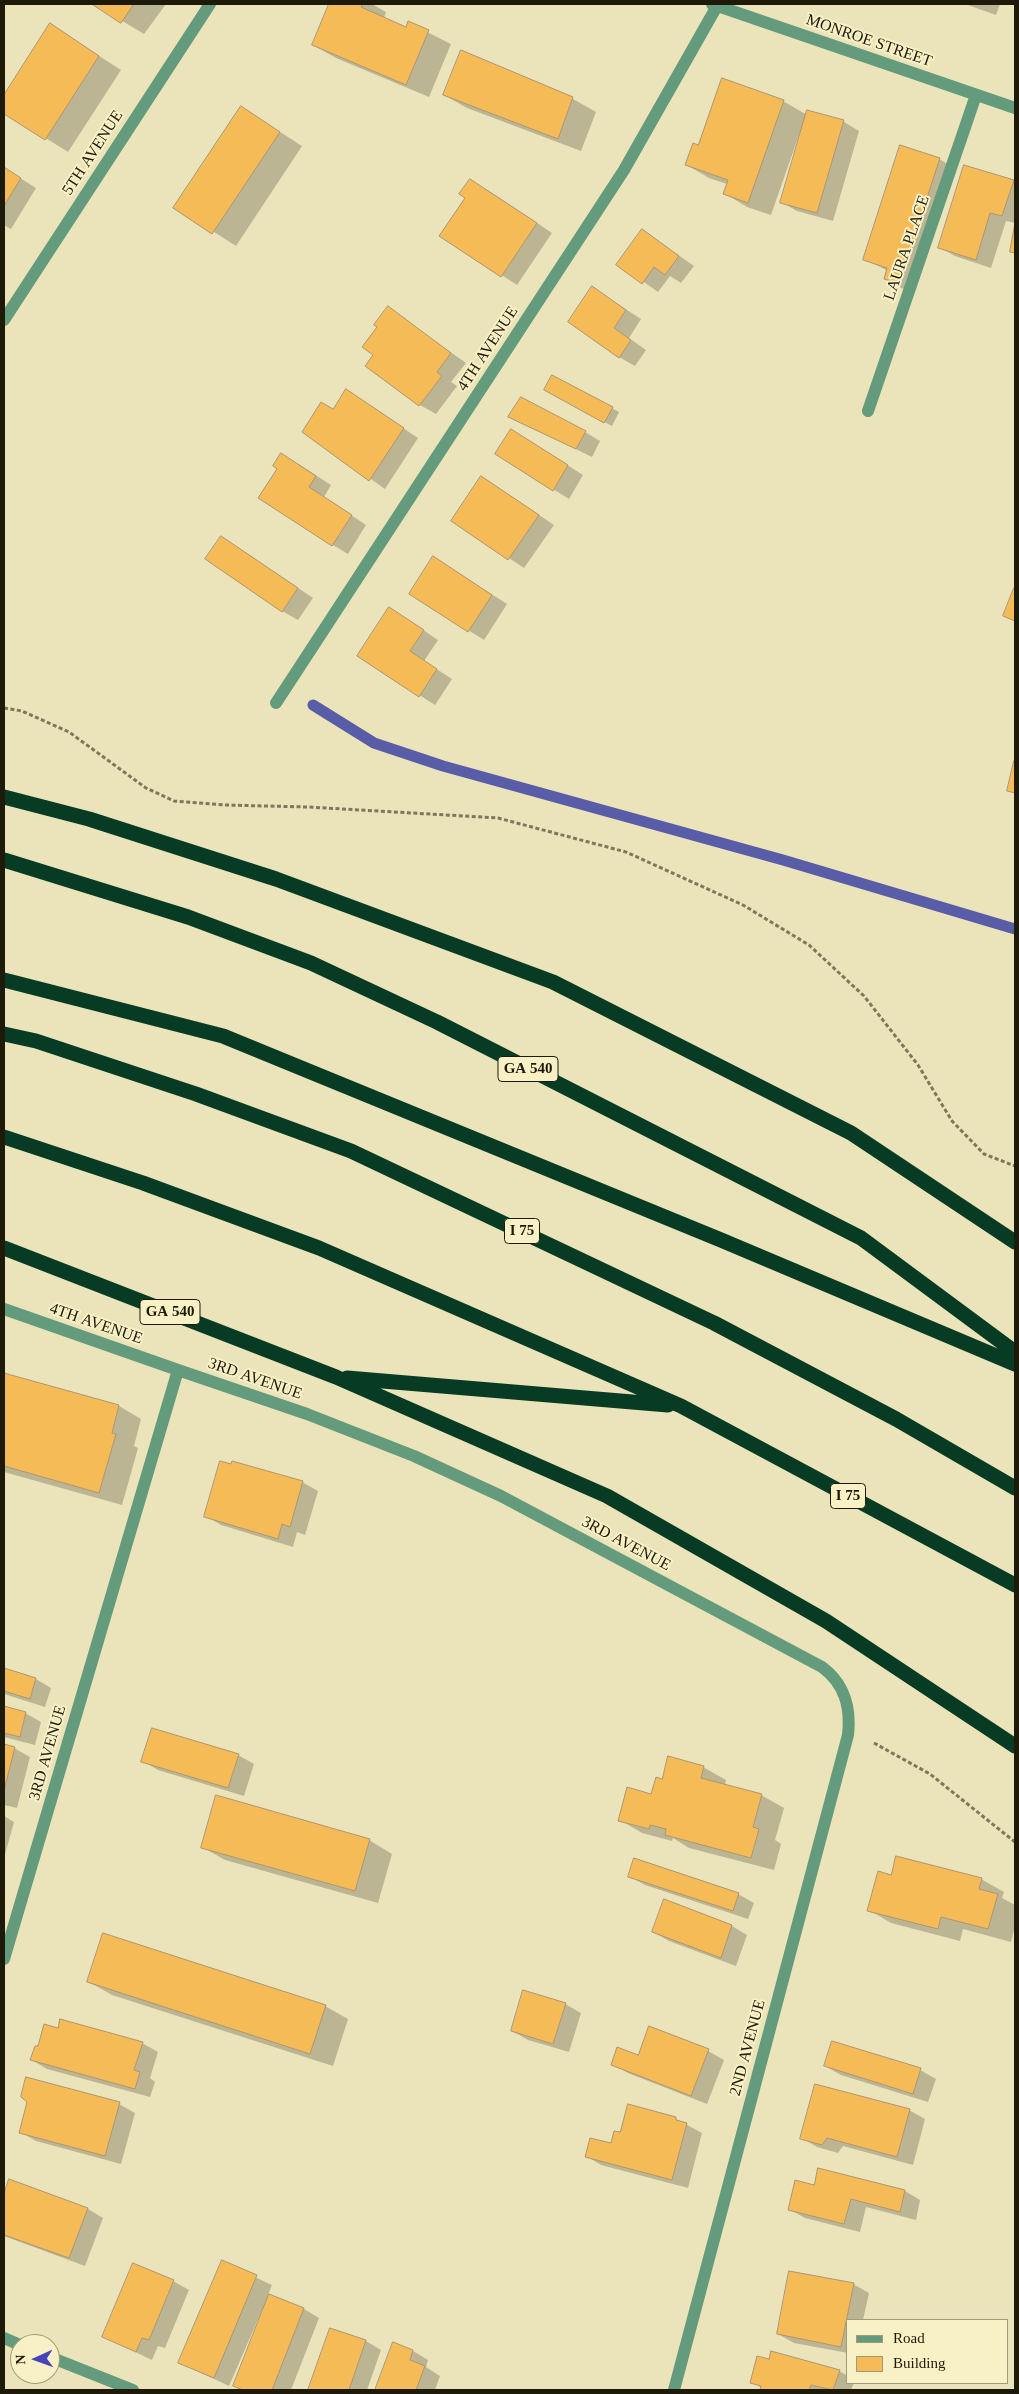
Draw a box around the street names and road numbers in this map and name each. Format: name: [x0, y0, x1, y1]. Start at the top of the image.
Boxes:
street label: MONROE STREET: [803, 10, 935, 72]
street label: 5TH AVENUE: [59, 107, 127, 199]
street label: LAURA PLACE: [880, 193, 934, 303]
street label: 4TH AVENUE: [454, 303, 522, 395]
road number: GA 540: [498, 1056, 558, 1082]
road number: I 75: [504, 1218, 540, 1244]
street label: 4TH AVENUE: [47, 1299, 145, 1349]
road number: GA 540: [140, 1300, 200, 1324]
street label: 3RD AVENUE: [206, 1354, 304, 1404]
road number: I 75: [830, 1484, 866, 1508]
street label: 3RD AVENUE: [578, 1513, 674, 1575]
street label: 3RD AVENUE: [25, 1703, 71, 1803]
street label: 2ND AVENUE: [726, 1998, 770, 2098]

